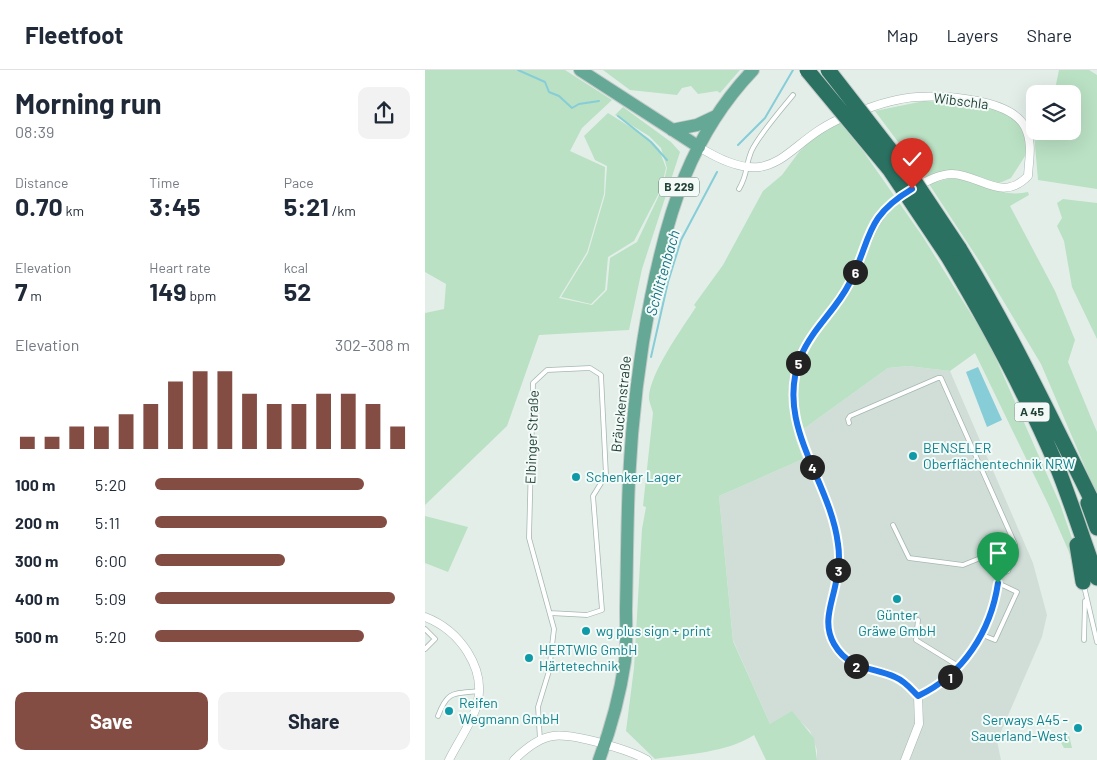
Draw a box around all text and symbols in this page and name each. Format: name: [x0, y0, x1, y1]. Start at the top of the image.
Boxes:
text: Fleetfoot: [25, 20, 123, 49]
text: Map: [886, 24, 918, 46]
text: Layers: [946, 24, 999, 46]
text: Share: [1027, 24, 1072, 46]
map controls: [1026, 85, 1081, 140]
button: layers: [1026, 85, 1081, 140]
text: Morning run: [15, 86, 162, 120]
button: share: [358, 87, 410, 139]
street label: Wibschla: [933, 89, 990, 112]
text: 08:39: [15, 122, 54, 141]
pin: [891, 138, 933, 189]
icon: check: [898, 145, 926, 173]
text: Distance: [15, 174, 68, 191]
text: Time: [149, 174, 180, 191]
text: Pace: [284, 174, 314, 191]
road number: B 229: [659, 178, 699, 196]
text: 0.70: [15, 191, 63, 221]
text: 3:45: [149, 191, 201, 221]
text: 5:21: [284, 191, 329, 221]
text: km: [63, 202, 84, 219]
text: /km: [329, 202, 356, 219]
water label: Schlittenbach: [641, 228, 683, 318]
text: Elevation: [15, 259, 71, 276]
text: Heart rate: [149, 259, 211, 276]
text: kcal: [284, 259, 308, 276]
pin: 6: [843, 260, 867, 284]
text: 6: [852, 264, 859, 281]
text: 7: [15, 276, 27, 306]
text: 149: [149, 276, 187, 306]
text: 52: [284, 276, 311, 306]
text: m: [27, 287, 42, 304]
text: bpm: [187, 287, 216, 304]
text: Elevation: [15, 335, 79, 354]
text: 302–308 m: [335, 335, 410, 354]
pin: 5: [785, 350, 811, 376]
street label: Bräuckenstraße: [607, 355, 634, 453]
text: 5: [795, 355, 802, 372]
street label: Elbinger Straße: [521, 390, 542, 484]
road number: A 45: [1015, 402, 1049, 422]
place label: BENSELER Oberflächentechnik NRW: [923, 439, 1075, 472]
marker: BENSELER Oberflächentechnik NRW: [907, 450, 919, 462]
pin: 4: [799, 454, 825, 480]
text: 4: [808, 459, 817, 476]
place label: Schenker Lager: [586, 468, 681, 485]
marker: Schenker Lager: [570, 471, 582, 483]
text: 100 m: [15, 475, 55, 494]
text: 5:20: [95, 475, 126, 494]
text: 200 m: [15, 513, 59, 532]
text: 5:11: [95, 513, 120, 532]
pin: [977, 532, 1019, 583]
icon: arrive: [984, 539, 1012, 567]
text: 300 m: [15, 551, 58, 570]
text: 6:00: [95, 551, 127, 570]
pin: 3: [825, 558, 851, 582]
text: 3: [835, 562, 842, 579]
text: 400 m: [15, 589, 59, 608]
text: 5:09: [95, 589, 126, 608]
marker: Günter Gräwe GmbH: [891, 593, 903, 605]
place label: Günter Gräwe GmbH: [858, 606, 936, 639]
place label: wg plus sign + print: [596, 622, 711, 639]
marker: wg plus sign + print: [580, 625, 592, 637]
text: 500 m: [15, 627, 58, 646]
text: 5:20: [95, 627, 126, 646]
place label: HERTWIG GmbH Härtetechnik: [539, 641, 637, 674]
marker: HERTWIG GmbH Härtetechnik: [523, 652, 535, 664]
pin: 2: [843, 654, 869, 678]
text: 2: [853, 658, 860, 675]
pin: 1: [937, 664, 963, 690]
text: 1: [948, 669, 953, 686]
button: Save: [15, 692, 208, 750]
button: Share: [218, 692, 410, 750]
place label: Reifen Wegmann GmbH: [459, 694, 559, 727]
marker: Reifen Wegmann GmbH: [443, 705, 455, 717]
place label: Serways A45 - Sauerland-West: [971, 711, 1068, 744]
marker: Serways A45 - Sauerland-West: [1072, 722, 1084, 734]

